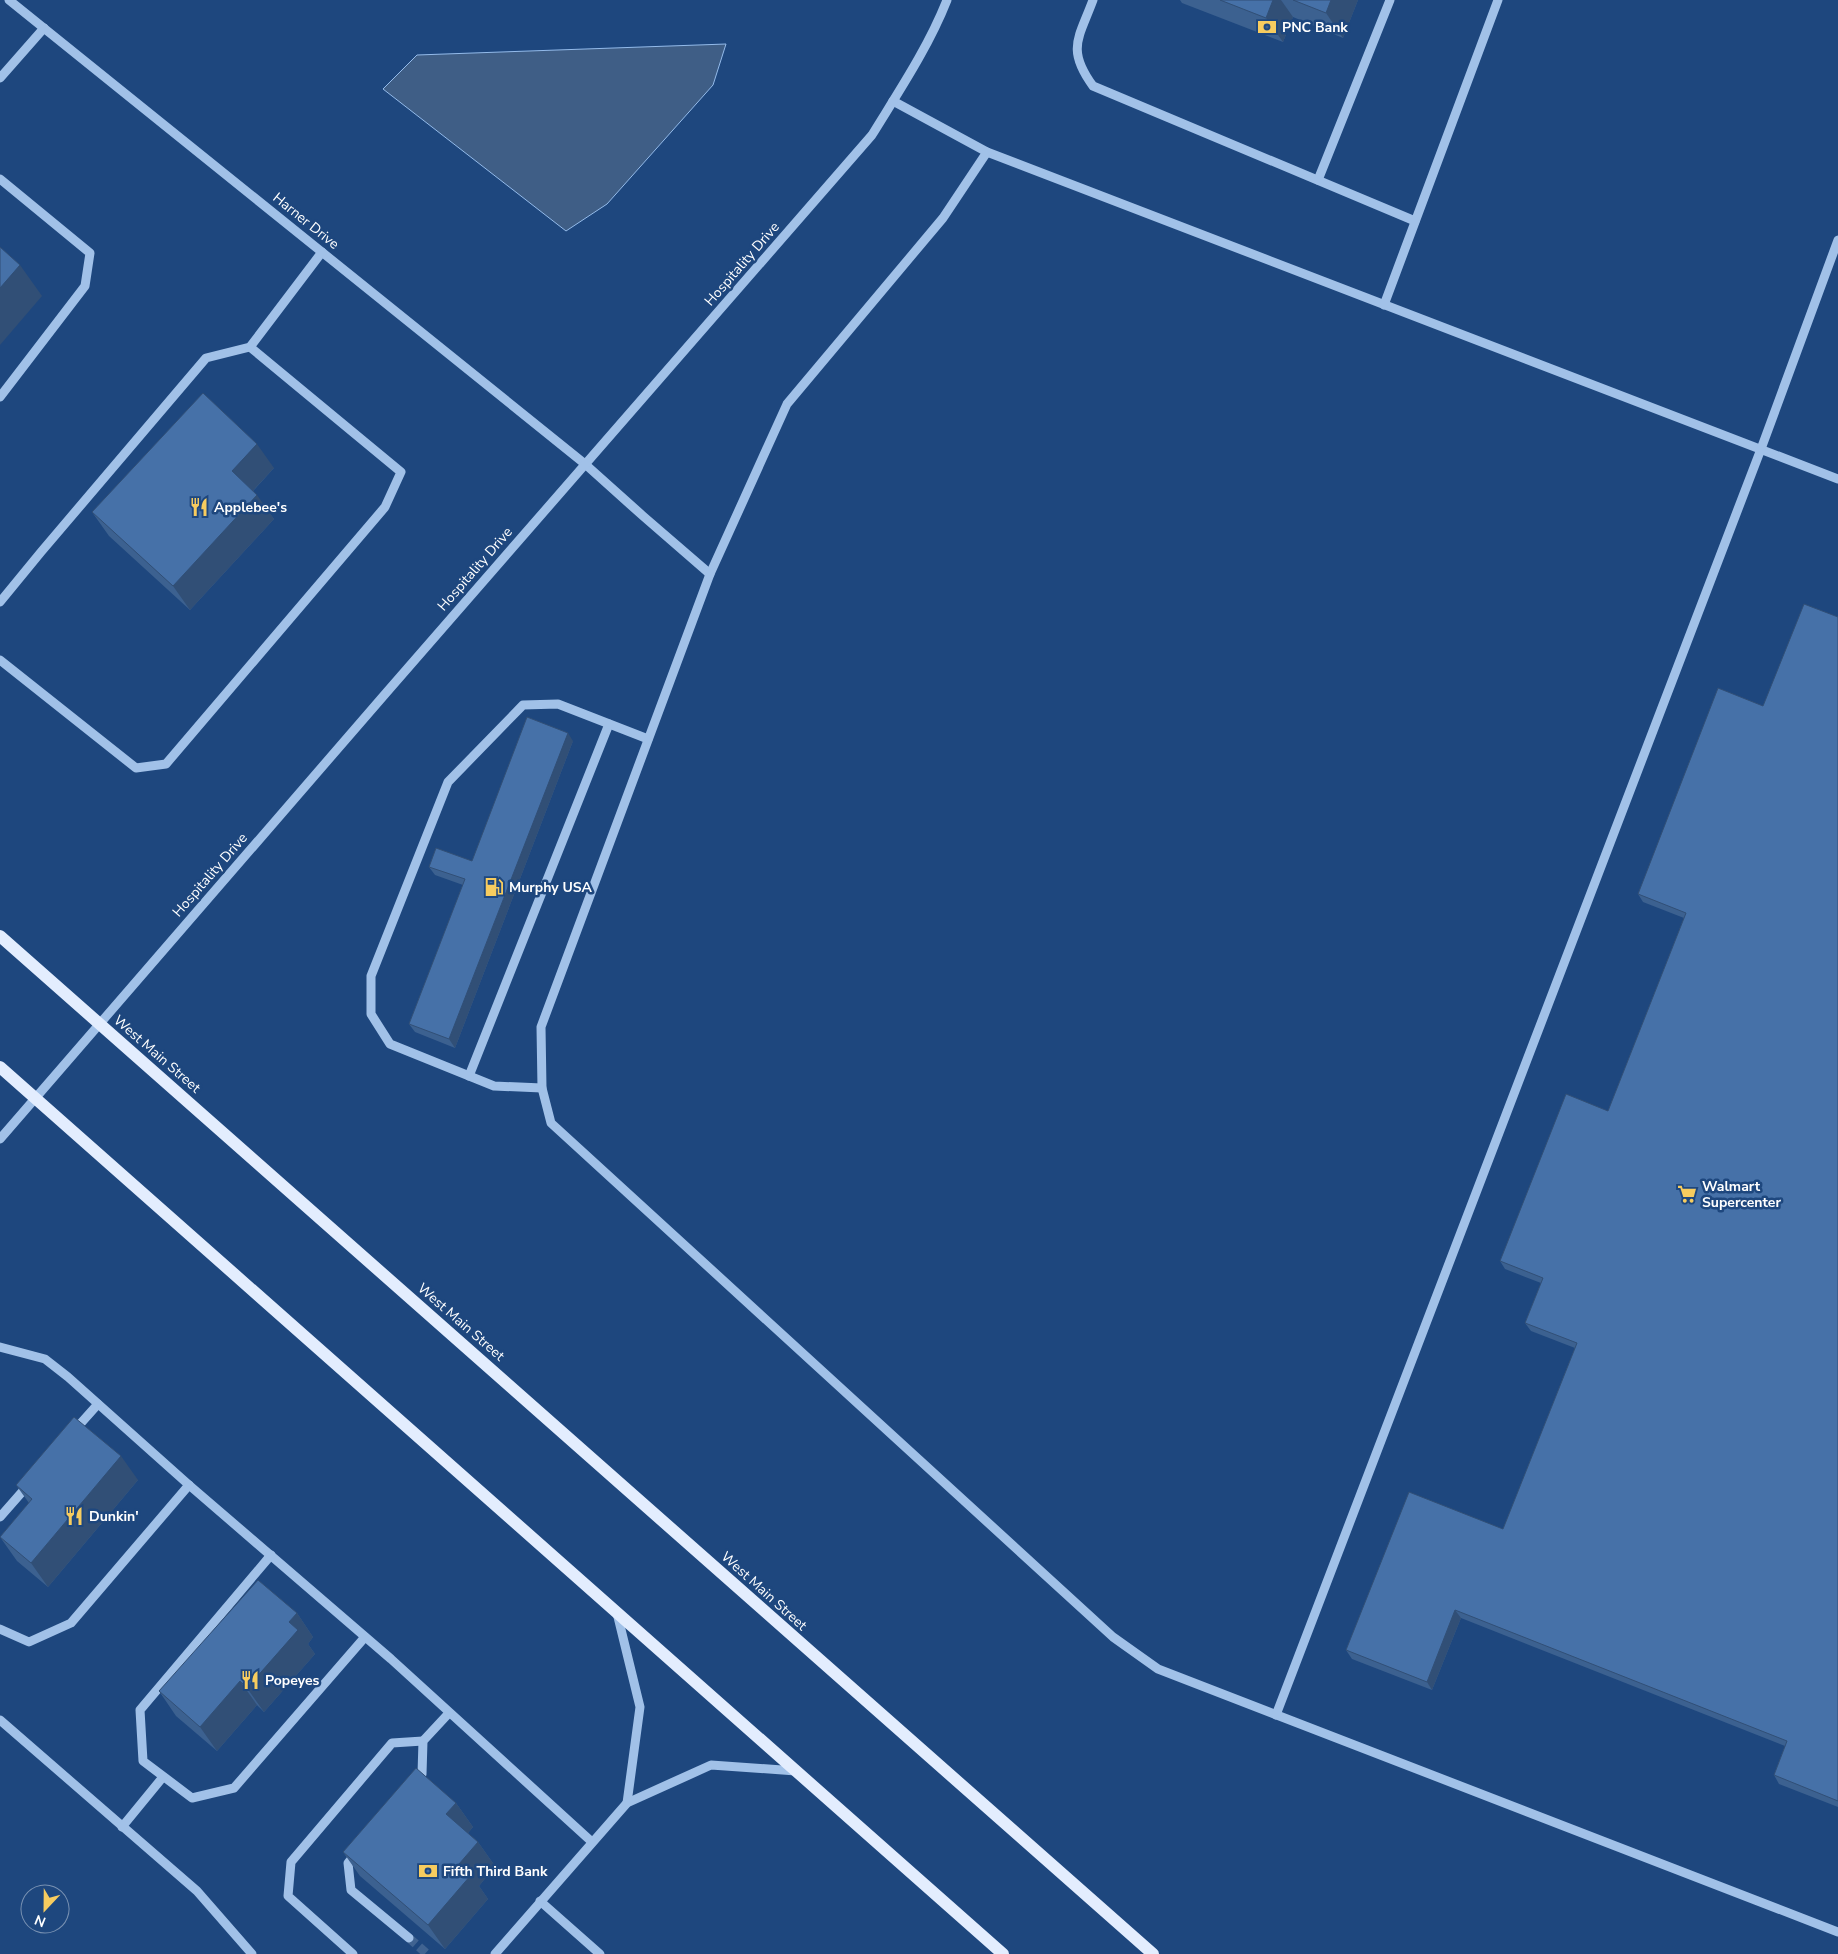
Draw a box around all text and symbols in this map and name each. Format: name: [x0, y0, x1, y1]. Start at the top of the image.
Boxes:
bank icon: PNC Bank: [1256, 16, 1278, 38]
place label: PNC Bank: [1282, 18, 1348, 37]
street label: Harner Drive: [269, 188, 343, 254]
street label: Hospitality Drive: [700, 218, 784, 310]
restaurant icon: Applebee's: [188, 496, 210, 518]
place label: Applebee's: [214, 498, 287, 517]
street label: Hospitality Drive: [433, 523, 517, 615]
street label: Hospitality Drive: [168, 829, 252, 921]
fuel station icon: Murphy USA: [483, 876, 505, 898]
place label: Murphy USA: [509, 878, 593, 897]
street label: West Main Street: [109, 1011, 205, 1097]
place label: Walmart Supercenter: [1702, 1177, 1781, 1212]
supermarket icon: Walmart Supercenter: [1676, 1183, 1698, 1205]
street label: West Main Street: [413, 1279, 509, 1365]
restaurant icon: Dunkin': [63, 1505, 85, 1527]
place label: Dunkin': [89, 1507, 139, 1526]
street label: West Main Street: [717, 1547, 811, 1635]
restaurant icon: Popeyes: [239, 1669, 261, 1691]
place label: Popeyes: [265, 1671, 320, 1690]
bank icon: Fifth Third Bank: [417, 1860, 439, 1882]
place label: Fifth Third Bank: [443, 1862, 548, 1881]
north arrow: [20, 1884, 70, 1934]
text: N: [32, 1910, 49, 1931]

